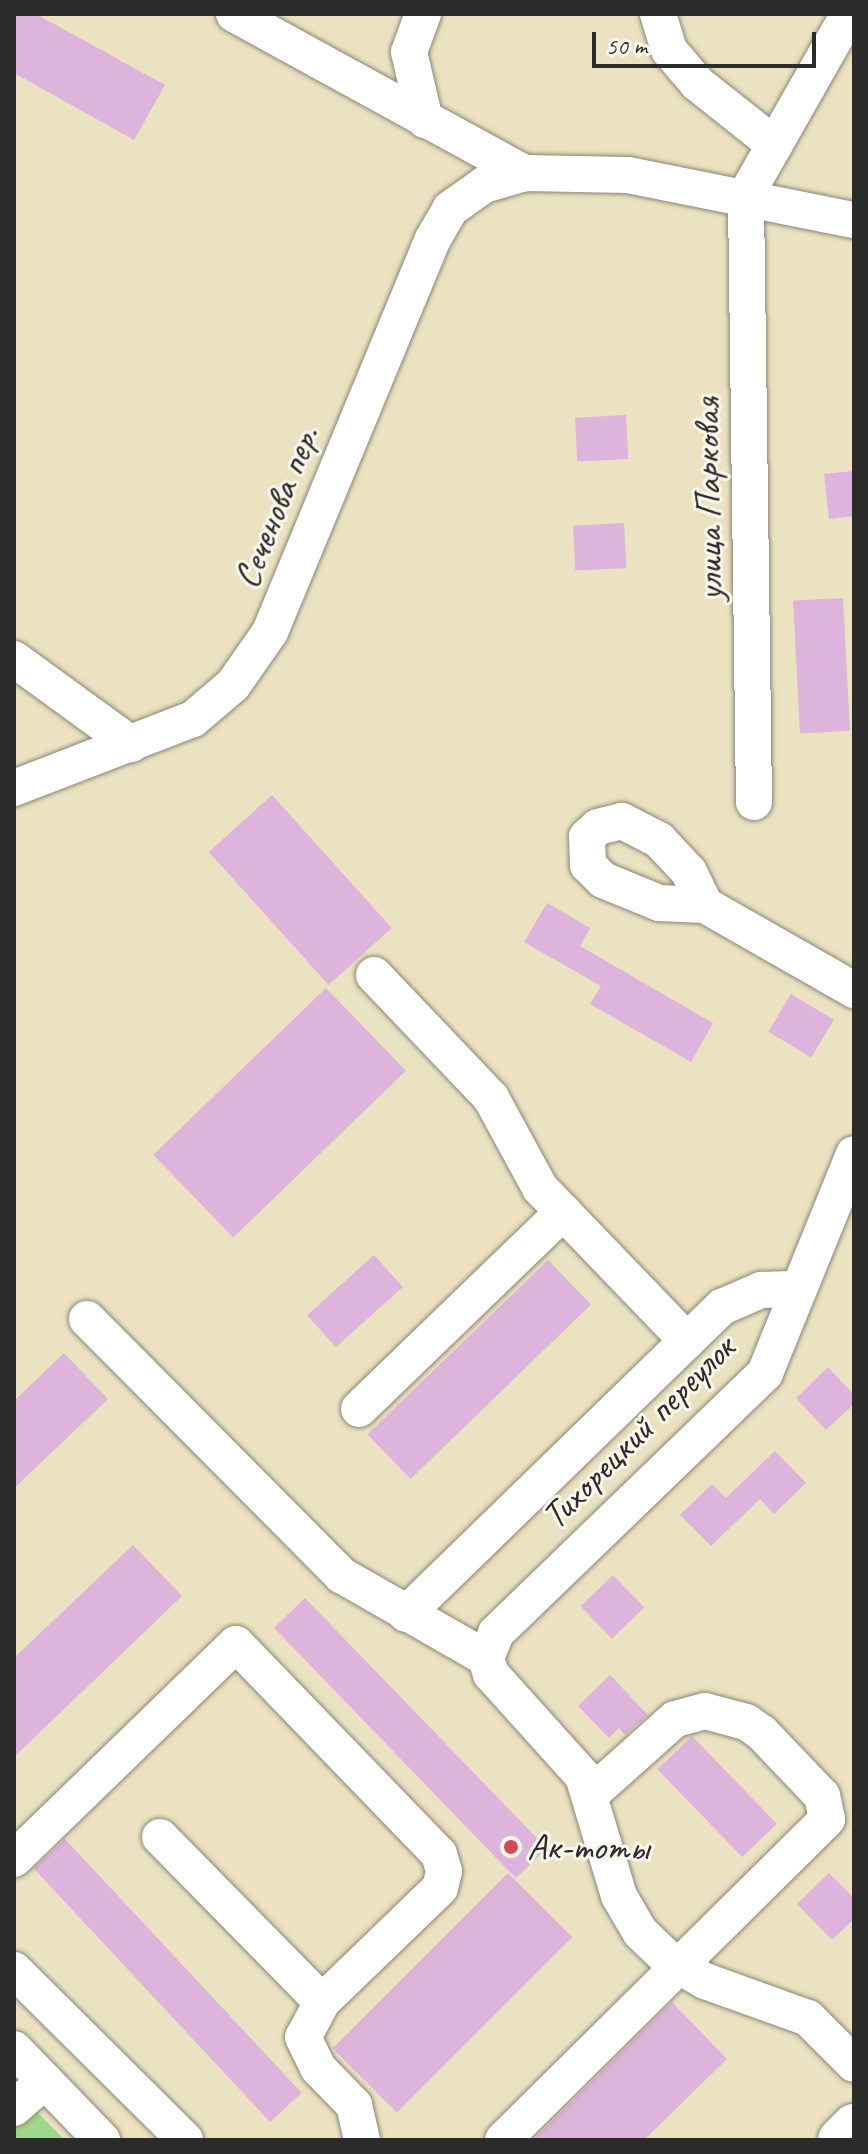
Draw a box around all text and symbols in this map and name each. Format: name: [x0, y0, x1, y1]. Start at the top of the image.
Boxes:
scale bar: [596, 16, 820, 66]
text: 50 m: [606, 31, 647, 61]
street label: улица Парковая: [683, 396, 733, 602]
street label: Сеченова пер.: [223, 419, 329, 595]
street label: Тихорецкий переулок: [532, 1326, 744, 1538]
place label: Ак-тоты: [527, 1824, 649, 1870]
marker: Ак-тоты: [502, 1838, 520, 1856]

